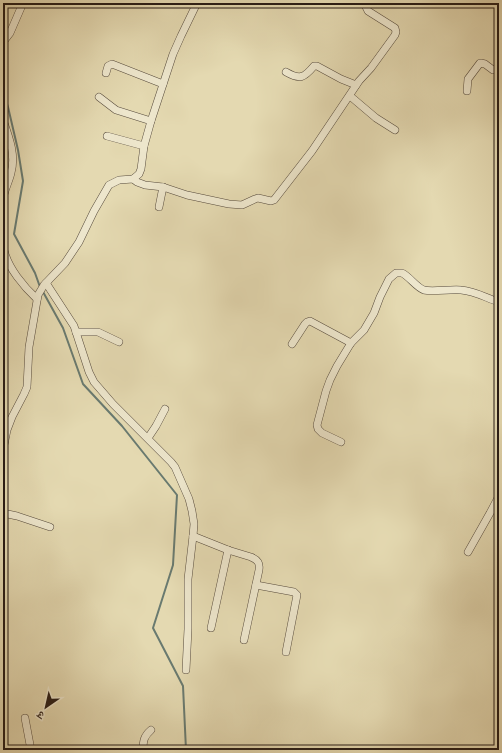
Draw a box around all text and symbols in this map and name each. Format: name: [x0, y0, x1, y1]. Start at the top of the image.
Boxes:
north arrow: [26, 687, 66, 727]
text: उ: [34, 706, 48, 722]

